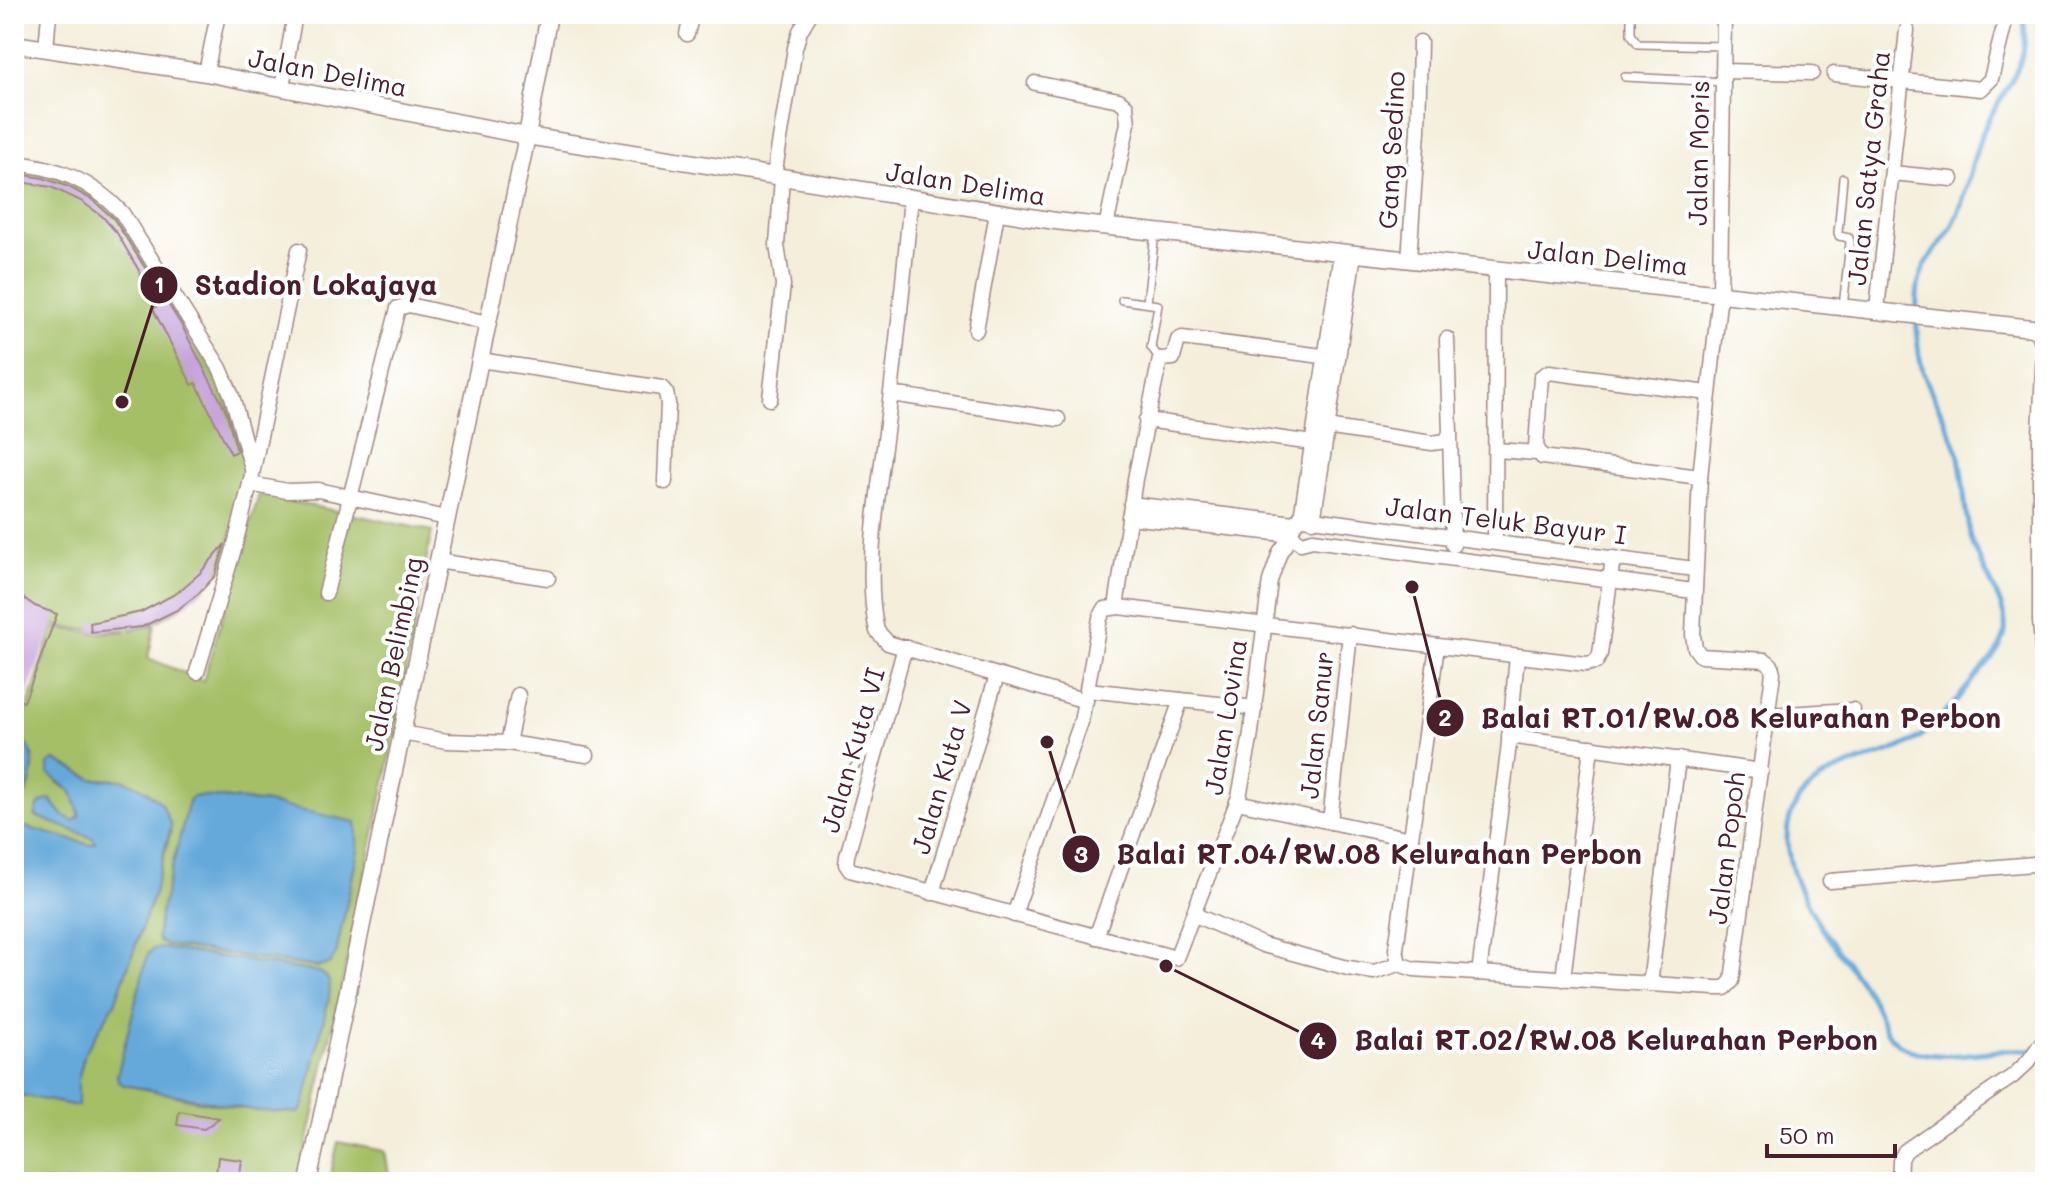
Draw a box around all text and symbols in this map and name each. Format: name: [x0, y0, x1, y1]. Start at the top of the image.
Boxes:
street label: Jalan Delima: [246, 40, 410, 104]
street label: Jalan Satya Graha: [1839, 49, 1897, 287]
street label: Gang Sedino: [1370, 70, 1412, 230]
street label: Jalan Moris: [1680, 80, 1716, 226]
street label: Jalan Delima: [884, 154, 1048, 212]
street label: Jalan Delima: [1526, 232, 1690, 282]
callout: Stadion Lokajaya: [139, 259, 454, 311]
text: Stadion Lokajaya: [194, 266, 438, 303]
text: 1: [154, 268, 164, 299]
street label: Jalan Teluk Bayur I: [1384, 488, 1628, 552]
street label: Jalan Belimbing: [356, 554, 430, 754]
street label: Jalan Lovina: [1196, 637, 1254, 797]
street label: Jalan Sanur: [1291, 649, 1341, 801]
street label: Jalan Kuta VI: [812, 664, 892, 836]
callout: Balai RT.01/RW.08 Kelurahan Perbon: [1425, 692, 2017, 744]
street label: Jalan Kuta V: [903, 696, 979, 858]
text: Balai RT.01/RW.08 Kelurahan Perbon: [1481, 699, 2001, 735]
text: 2: [1438, 701, 1452, 732]
street label: Jalan Popoh: [1700, 770, 1752, 926]
callout: Balai RT.04/RW.08 Kelurahan Perbon: [1061, 828, 1658, 880]
text: Balai RT.04/RW.08 Kelurahan Perbon: [1116, 835, 1642, 871]
text: 3: [1074, 838, 1088, 869]
callout: Balai RT.02/RW.08 Kelurahan Perbon: [1298, 1015, 1893, 1067]
text: Balai RT.02/RW.08 Kelurahan Perbon: [1354, 1021, 1878, 1057]
text: 4: [1310, 1024, 1326, 1055]
scale bar: [1767, 1108, 1895, 1158]
text: 50 m: [1779, 1119, 1835, 1150]

